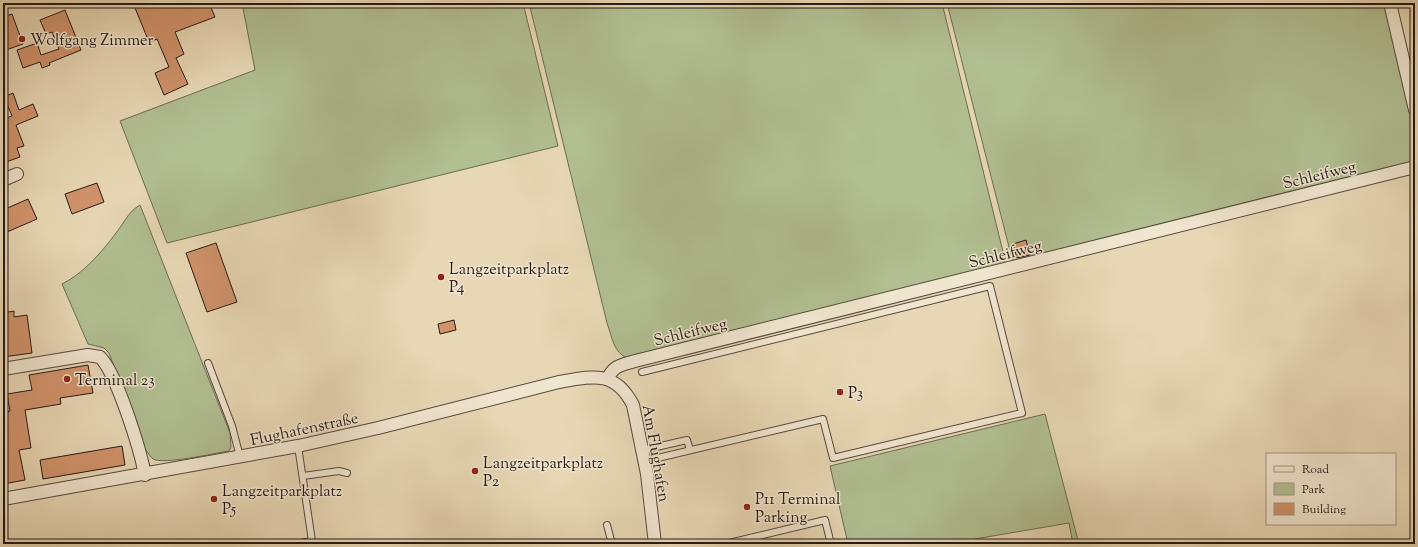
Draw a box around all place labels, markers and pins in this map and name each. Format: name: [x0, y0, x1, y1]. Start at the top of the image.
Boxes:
place label: Wolfgang Zimmer: [30, 30, 154, 53]
marker: Wolfgang Zimmer: [17, 34, 27, 44]
place label: Langzeitparkplatz P4: [449, 259, 569, 300]
marker: Langzeitparkplatz P4: [436, 272, 446, 282]
place label: Terminal 23: [75, 370, 155, 393]
marker: Terminal 23: [62, 374, 72, 384]
place label: P3: [848, 383, 863, 406]
marker: P3: [835, 387, 845, 397]
place label: Langzeitparkplatz P2: [483, 453, 603, 494]
marker: Langzeitparkplatz P2: [470, 466, 480, 476]
place label: Langzeitparkplatz P5: [222, 481, 342, 522]
place label: P11 Terminal Parking: [755, 489, 841, 530]
marker: Langzeitparkplatz P5: [209, 494, 219, 504]
marker: P11 Terminal Parking: [742, 502, 752, 512]

